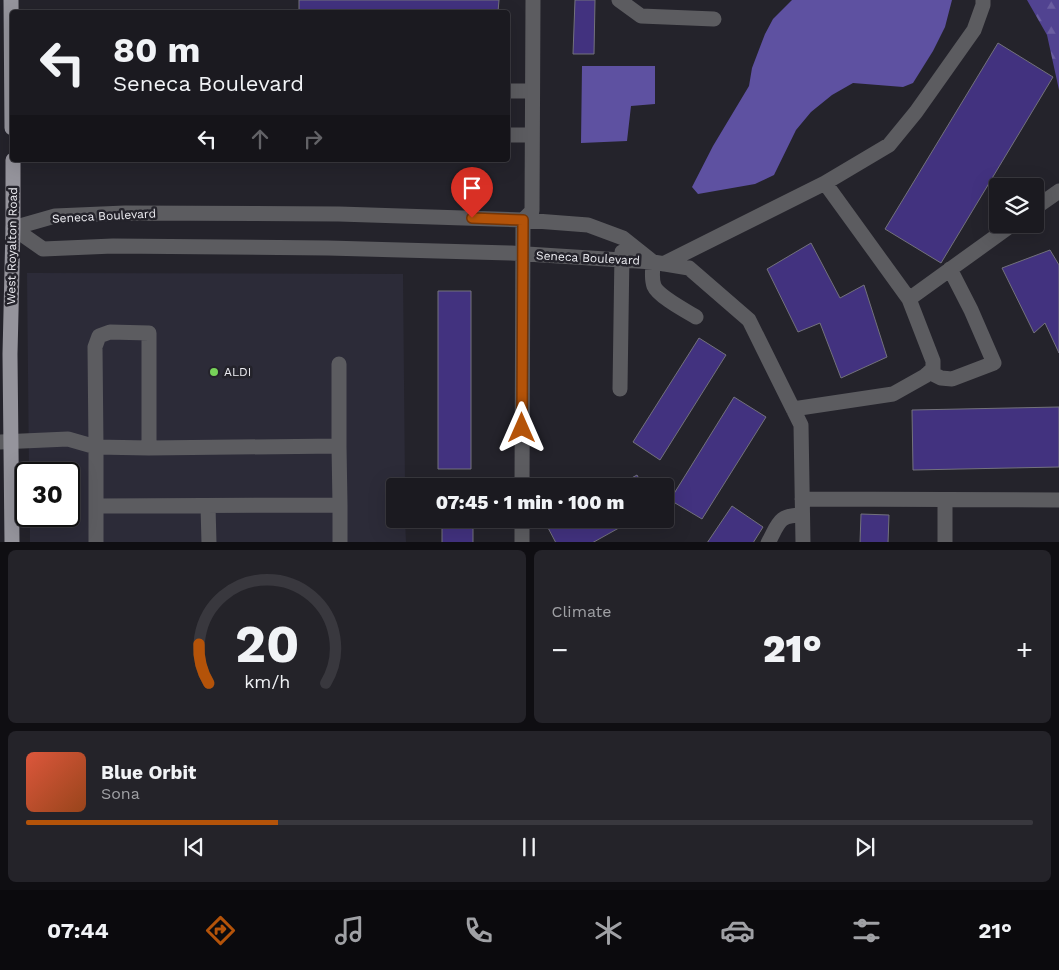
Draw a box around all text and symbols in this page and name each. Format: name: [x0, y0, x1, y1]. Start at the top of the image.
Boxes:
text: 80 m: [113, 29, 200, 71]
icon: left: [30, 30, 95, 95]
text: Seneca Boulevard: [113, 71, 304, 96]
icon: left: [193, 125, 221, 153]
icon: ahead: [246, 125, 274, 153]
icon: right: [299, 125, 327, 153]
pin: [451, 167, 493, 218]
icon: arrive: [458, 174, 486, 202]
map controls: [989, 178, 1044, 233]
button: layers: [989, 178, 1044, 233]
street label: West Royalton Road: [4, 187, 20, 305]
street label: Seneca Boulevard: [52, 206, 156, 226]
street label: Seneca Boulevard: [536, 248, 640, 268]
place label: ALDI: [224, 365, 251, 379]
marker: ALDI: [208, 366, 220, 378]
position arrow: [495, 401, 547, 453]
speed limit sign: 30: [15, 462, 80, 527]
text: 07:45 · 1 min · 100 m: [436, 491, 624, 514]
text: Climate: [552, 602, 612, 621]
text: 20: [235, 614, 299, 675]
text: 21°: [763, 627, 822, 671]
text: −: [552, 633, 568, 666]
text: +: [1016, 633, 1033, 666]
text: km/h: [244, 671, 290, 692]
text: Blue Orbit: [101, 761, 196, 784]
text: Sona: [101, 784, 140, 803]
icon: previous: [180, 833, 208, 861]
icon: pause: [515, 833, 543, 861]
icon: next: [851, 833, 879, 861]
icon: directions: [203, 913, 238, 948]
icon: music: [332, 913, 367, 948]
icon: phone: [461, 913, 496, 948]
icon: climate: [591, 913, 626, 948]
icon: car: [720, 913, 755, 948]
icon: filters: [849, 913, 884, 948]
text: 07:44: [47, 918, 109, 943]
text: 21°: [978, 918, 1012, 943]

